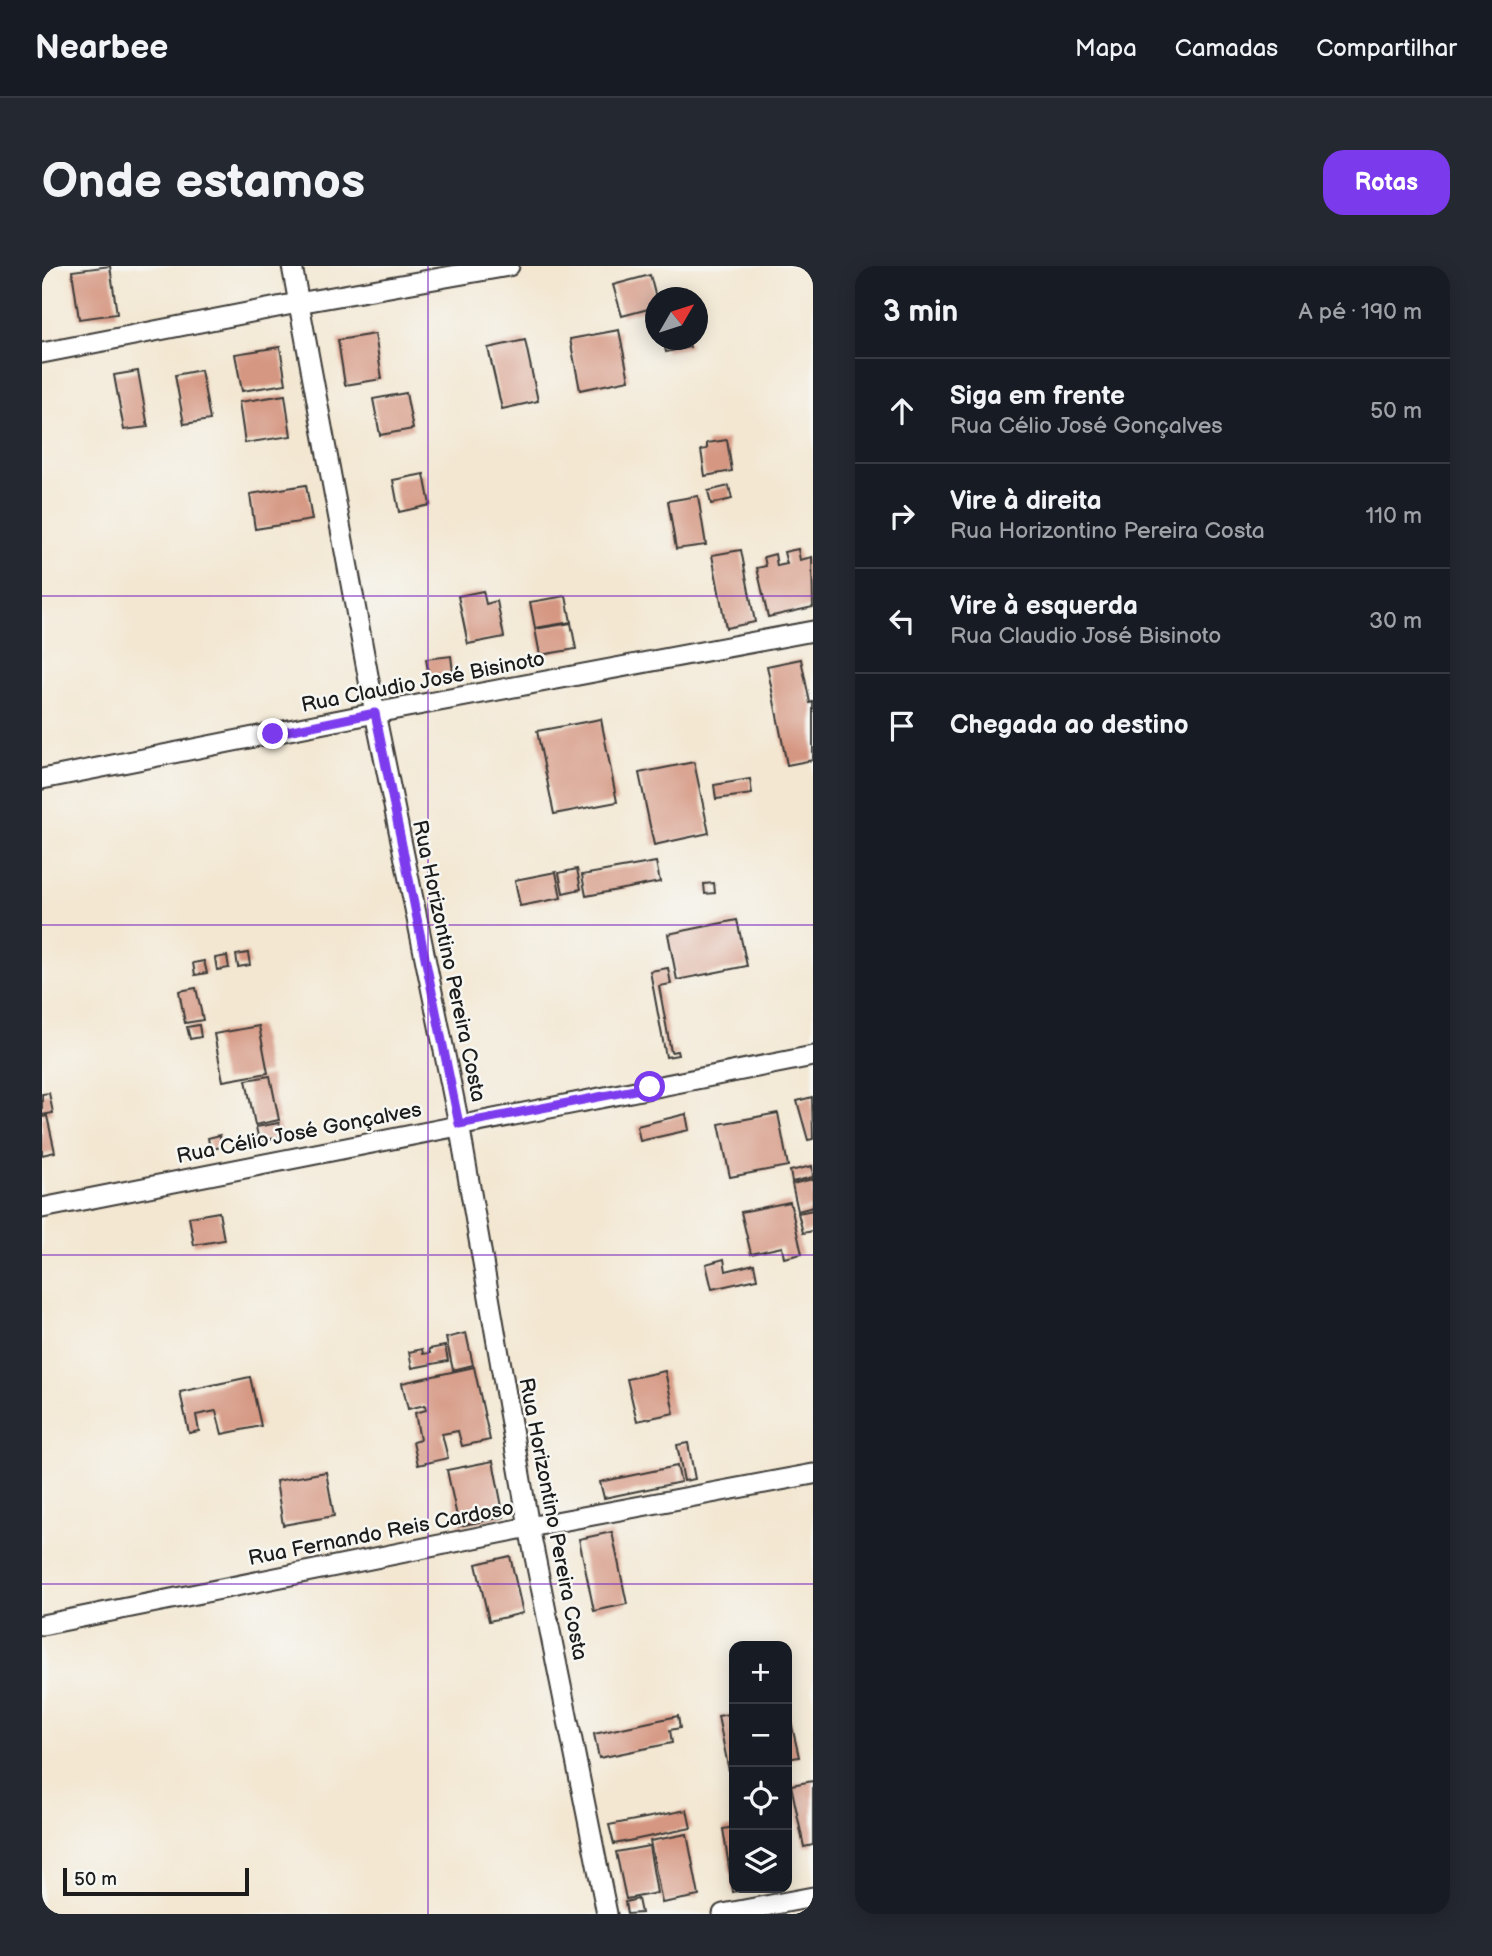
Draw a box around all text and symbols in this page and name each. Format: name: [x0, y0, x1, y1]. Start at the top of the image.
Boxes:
text: Nearbee: [35, 28, 168, 68]
text: Mapa: [1075, 34, 1137, 63]
text: Camadas: [1175, 34, 1278, 63]
text: Compartilhar: [1316, 34, 1457, 63]
button: Rotas: [1323, 150, 1450, 215]
text: Onde estamos: [42, 153, 365, 212]
north arrow: [645, 287, 708, 350]
text: 3 min: [883, 294, 958, 330]
text: A pé · 190 m: [1299, 298, 1422, 326]
text: Siga em frente: [950, 381, 1125, 412]
icon: ahead: [883, 392, 921, 430]
text: 50 m: [1370, 397, 1422, 425]
text: Rua Célio José Gonçalves: [950, 412, 1223, 440]
text: Vire à direita: [950, 486, 1102, 517]
icon: right: [883, 497, 921, 535]
text: 110 m: [1365, 502, 1422, 530]
text: Rua Horizontino Pereira Costa: [950, 517, 1265, 545]
text: Vire à esquerda: [950, 591, 1138, 622]
icon: left: [883, 602, 921, 640]
text: 30 m: [1369, 607, 1422, 635]
text: Rua Claudio José Bisinoto: [950, 622, 1221, 650]
street label: Rua Claudio José Bisinoto: [299, 646, 547, 718]
icon: arrive: [883, 707, 921, 745]
text: Chegada ao destino: [950, 710, 1188, 741]
route end: [257, 718, 288, 749]
street label: Rua Horizontino Pereira Costa: [407, 818, 491, 1104]
route start: [634, 1071, 665, 1102]
street label: Rua Célio José Gonçalves: [174, 1097, 424, 1169]
street label: Rua Horizontino Pereira Costa: [513, 1376, 593, 1662]
street label: Rua Fernando Reis Cardoso: [246, 1495, 516, 1571]
map controls: [729, 1641, 792, 1893]
button: +: [729, 1641, 792, 1704]
button: −: [729, 1704, 792, 1767]
button: locate: [729, 1767, 792, 1830]
button: layers: [729, 1830, 792, 1893]
scale bar: [63, 1865, 248, 1897]
text: 50 m: [74, 1868, 117, 1891]

